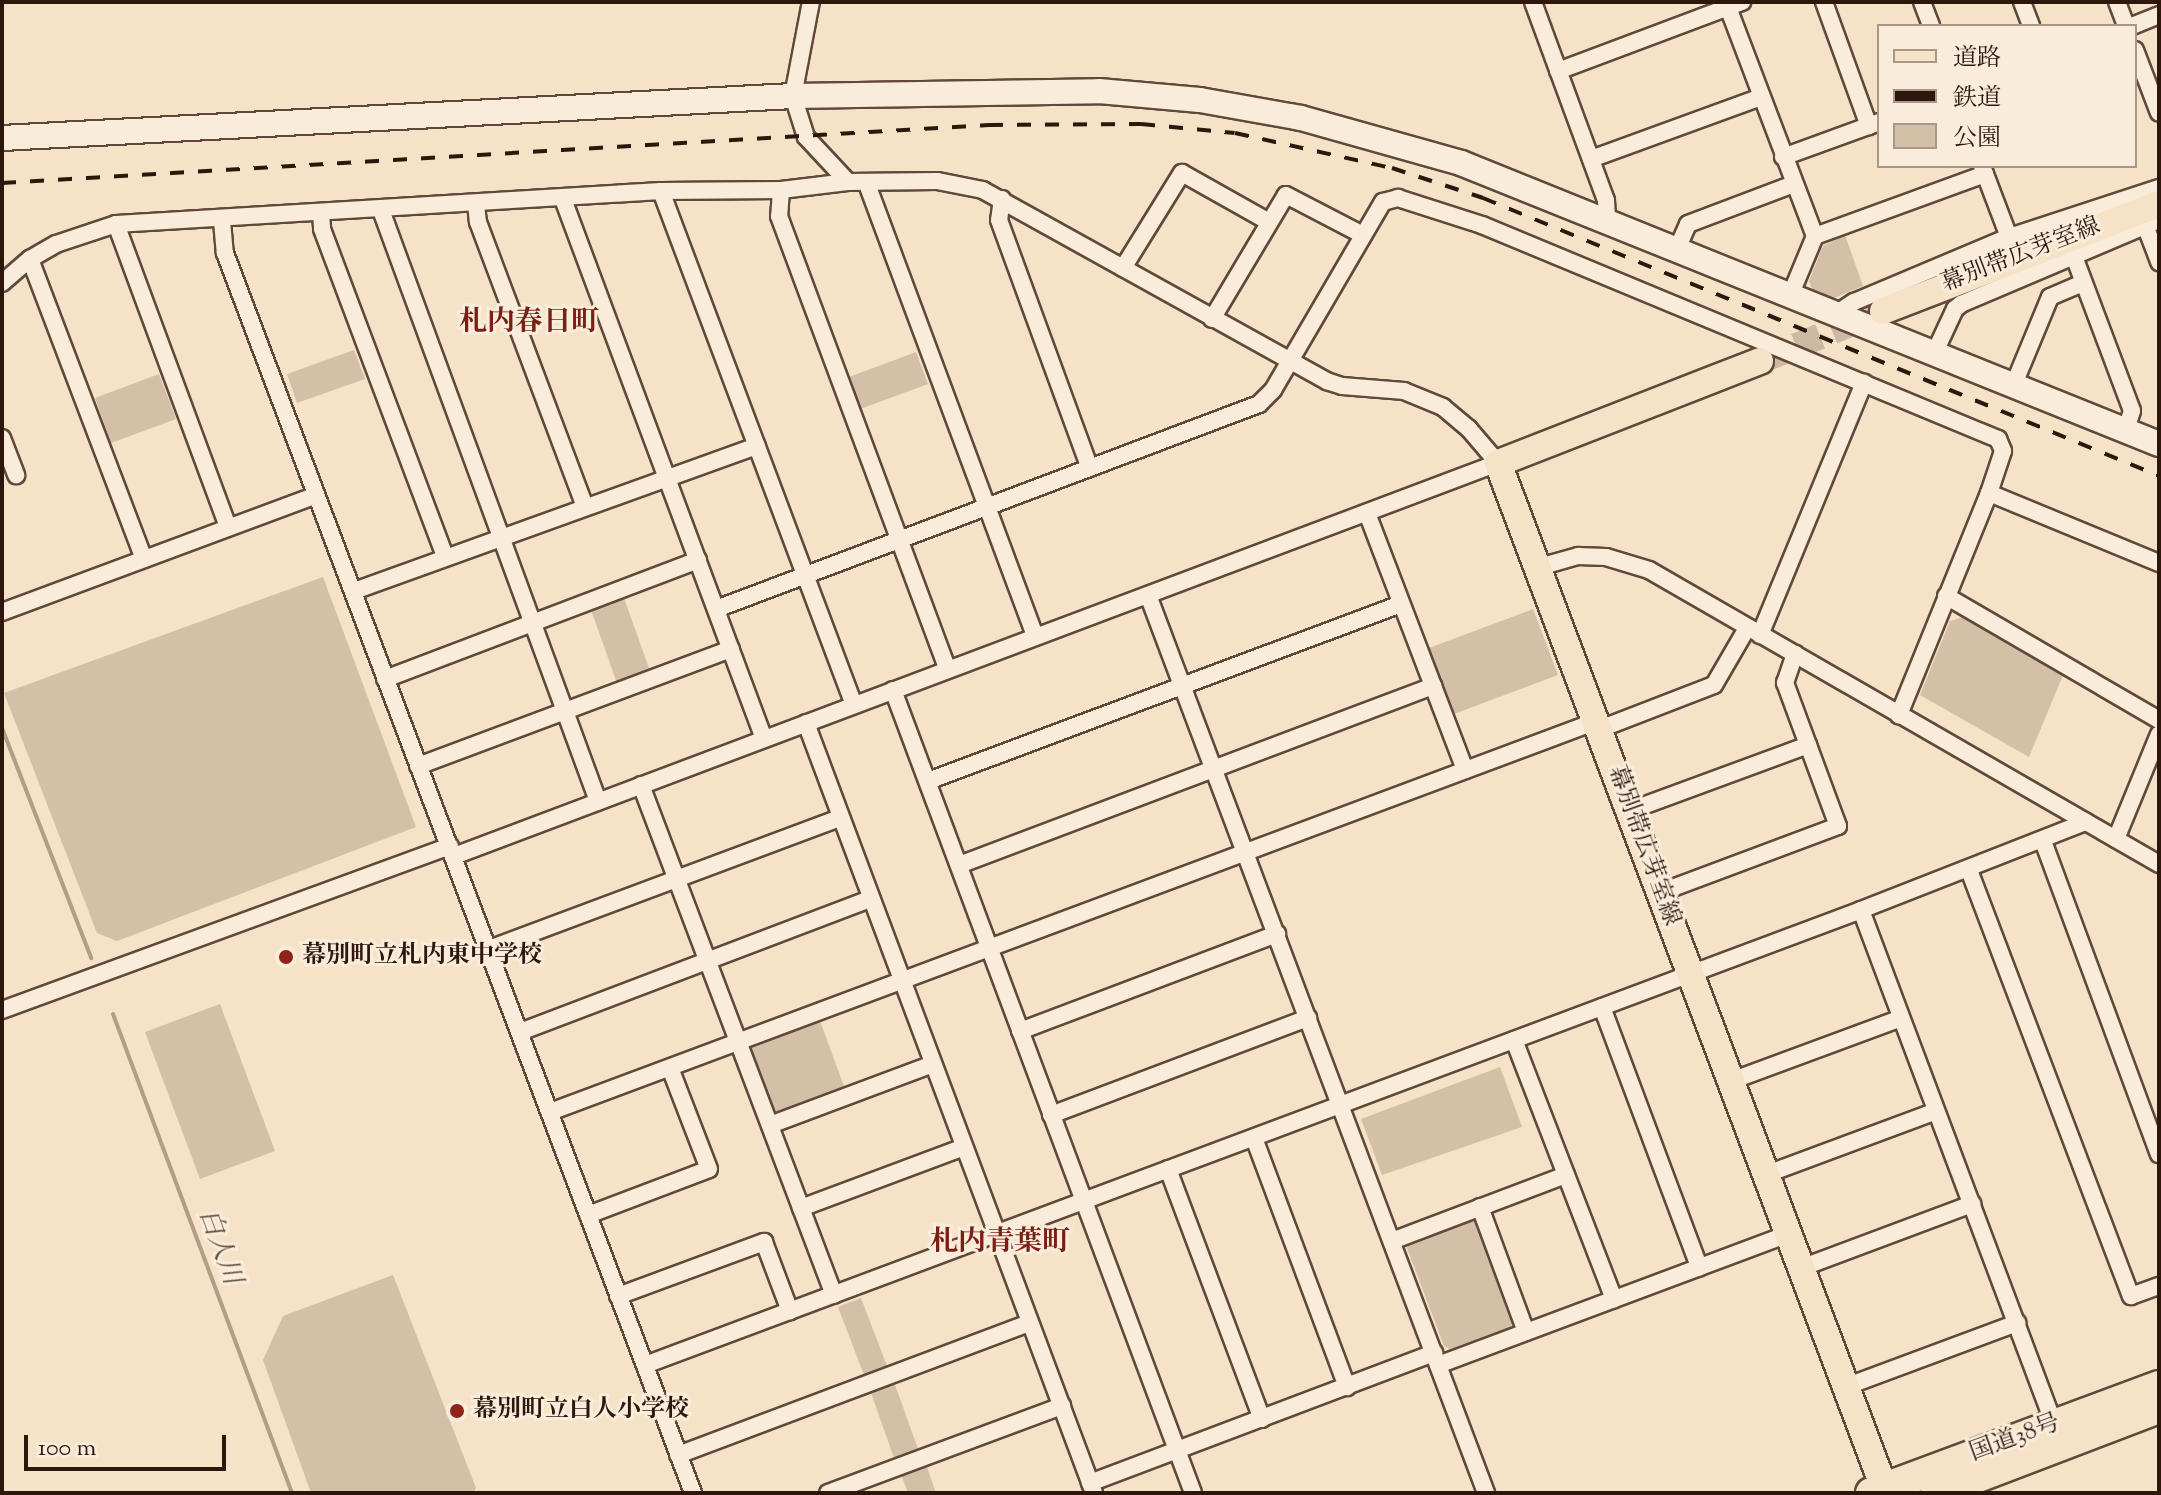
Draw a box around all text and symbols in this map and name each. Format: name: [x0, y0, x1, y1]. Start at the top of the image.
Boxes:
legend: [1877, 24, 2137, 168]
text: 道路: [1953, 42, 2001, 76]
text: 鉄道: [1953, 82, 2001, 116]
text: 公園: [1953, 122, 2001, 156]
street label: 幕別帯広芽室線: [1937, 212, 2105, 300]
district label: 札内春日町: [459, 306, 599, 340]
street label: 幕別帯広芽室線: [1601, 762, 1685, 930]
place label: 幕別町立札内東中学校: [302, 943, 542, 971]
marker: 幕別町立札内東中学校: [277, 948, 295, 966]
water label: 白人川: [191, 1205, 247, 1289]
district label: 札内青葉町: [930, 1226, 1070, 1260]
place label: 幕別町立白人小学校: [473, 1397, 689, 1425]
marker: 幕別町立白人小学校: [448, 1402, 466, 1420]
street label: 国道38号: [1966, 1409, 2064, 1469]
scale bar: [28, 1419, 230, 1469]
text: 100 m: [38, 1432, 96, 1466]

